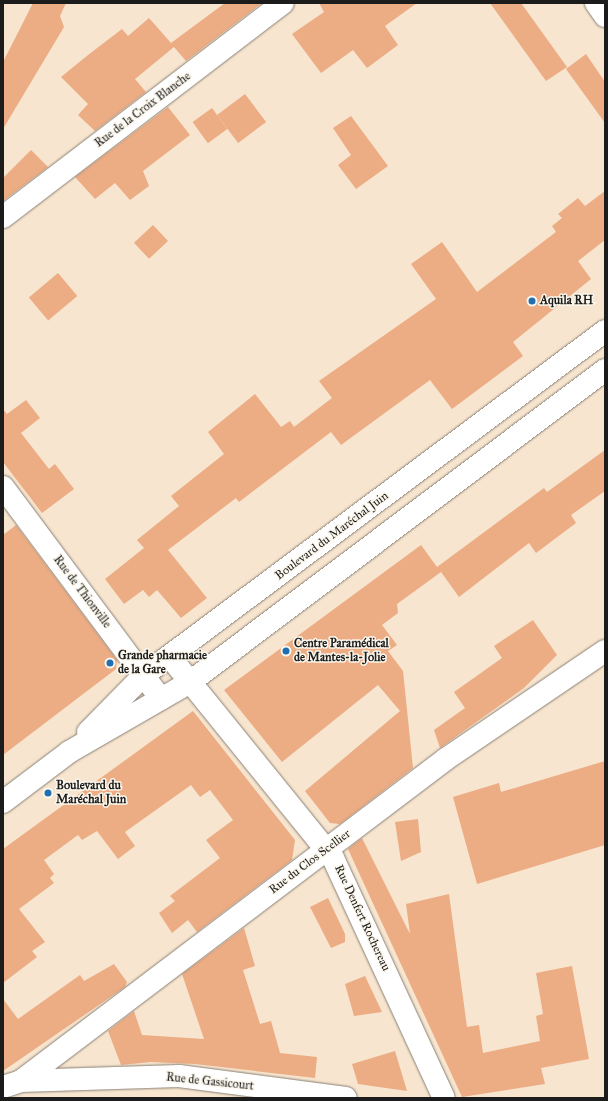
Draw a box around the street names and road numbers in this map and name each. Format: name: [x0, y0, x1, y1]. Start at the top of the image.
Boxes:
street label: Rue de la Croix Blanche: [92, 69, 194, 151]
street label: Boulevard du Maréchal Juin: [273, 489, 391, 583]
street label: Rue de Thionville: [50, 553, 114, 631]
street label: Rue du Clos Scellier: [267, 827, 353, 897]
street label: Rue Denfert Rochereau: [331, 863, 393, 973]
street label: Rue de Gassicourt: [165, 1070, 255, 1094]

